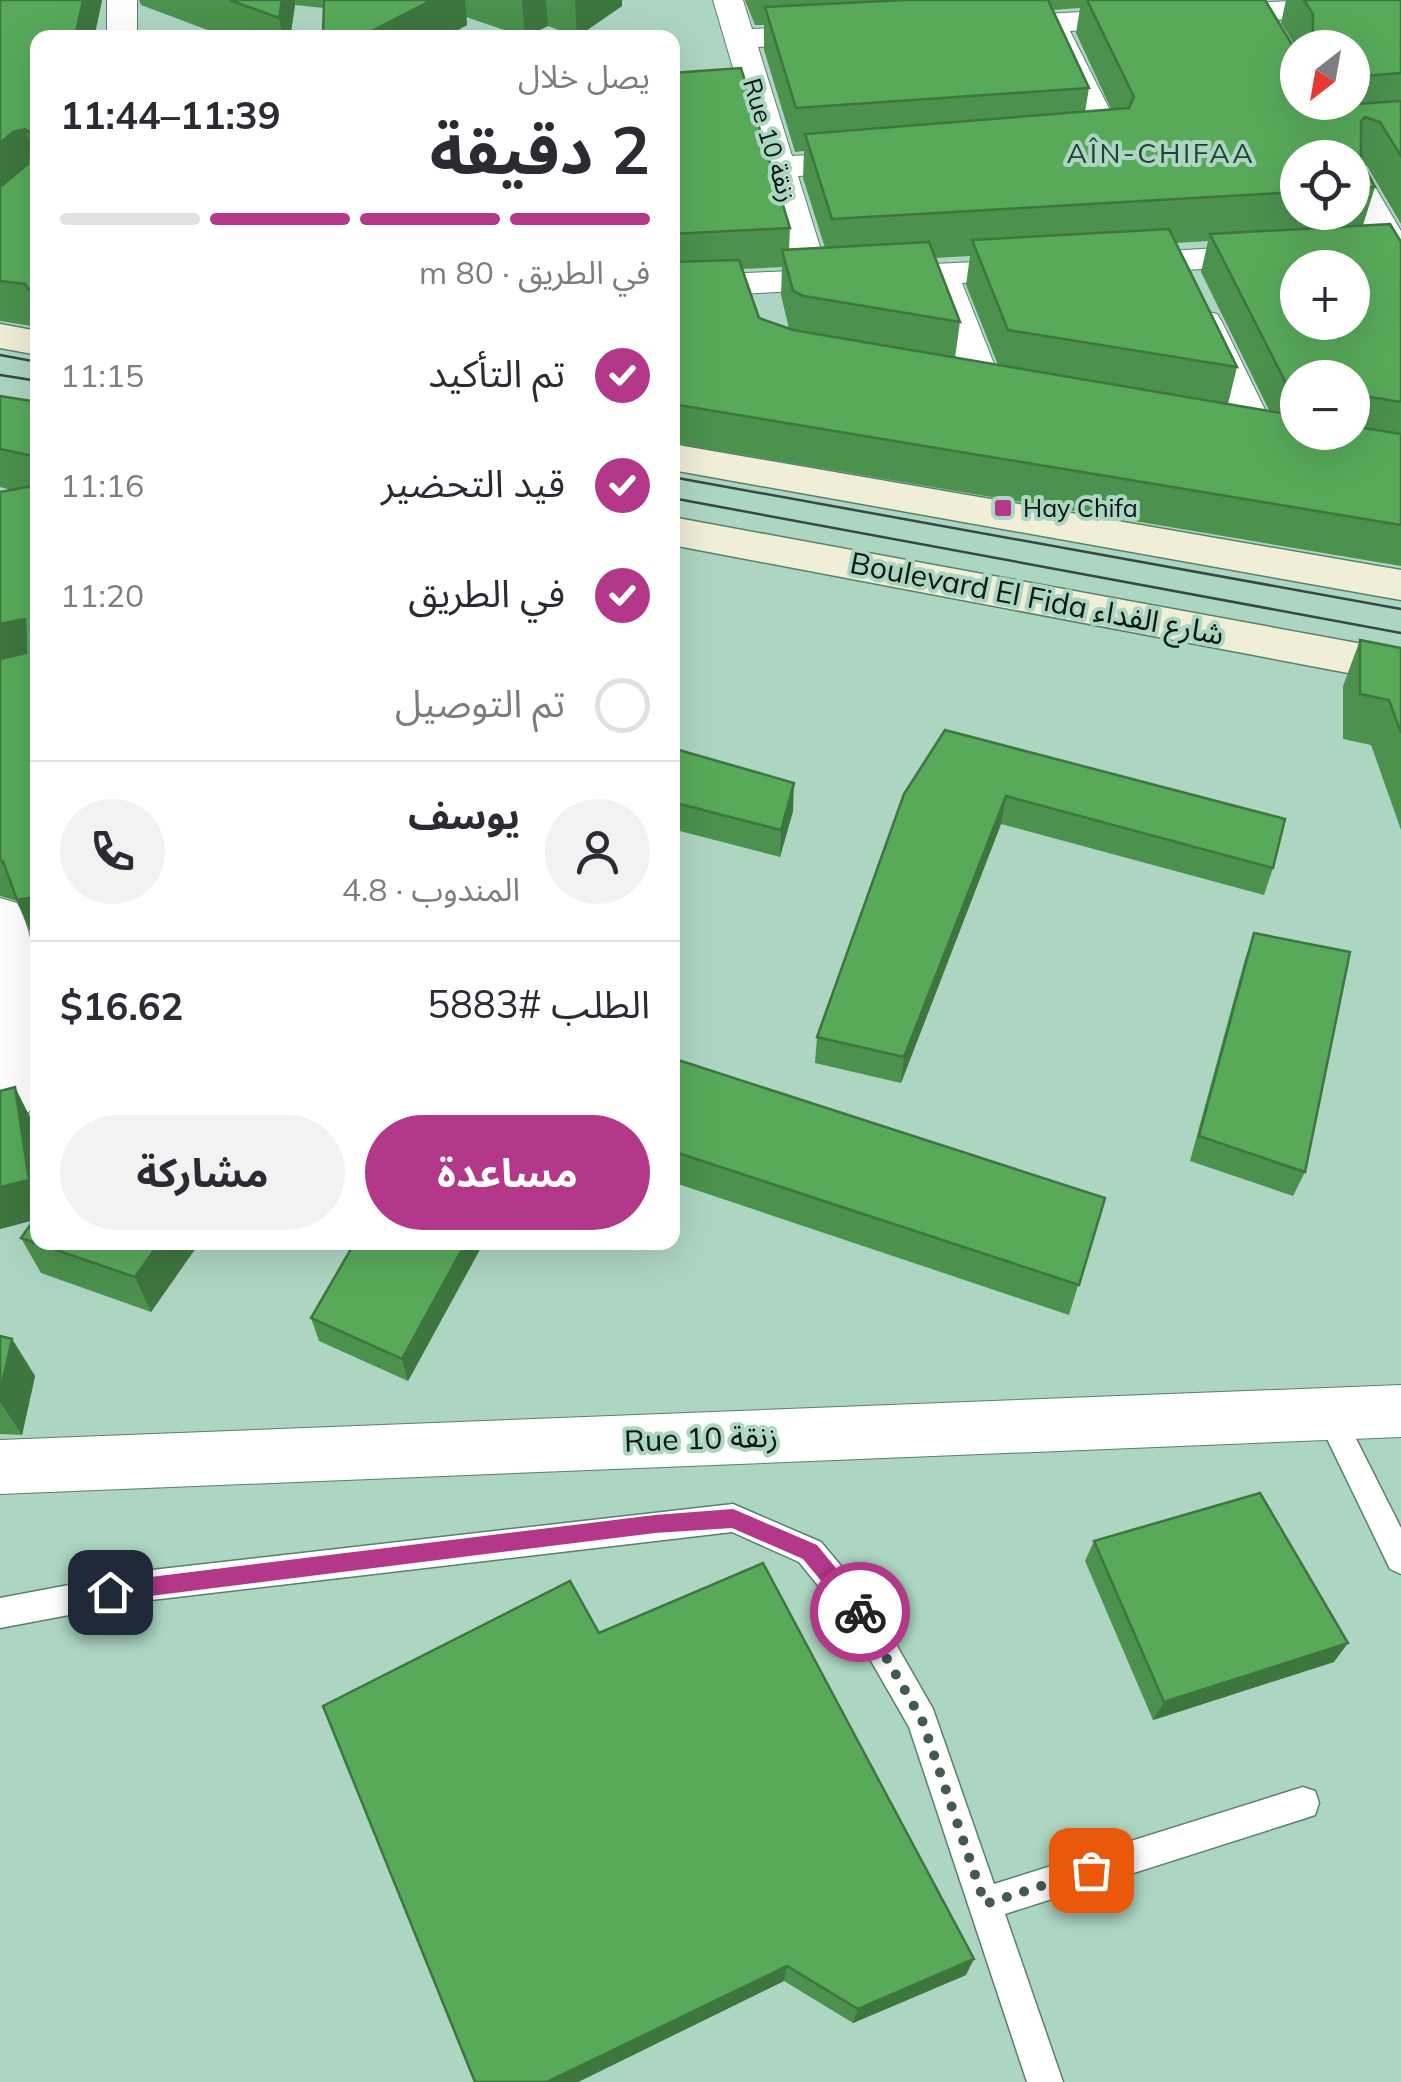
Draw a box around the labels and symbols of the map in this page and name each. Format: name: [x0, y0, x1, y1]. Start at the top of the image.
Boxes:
north arrow: [1280, 30, 1370, 120]
street label: Rue 10 زنقة: [737, 74, 804, 206]
district label: AÎN-CHIFAA: [1067, 135, 1255, 170]
place label: Hay Chifa: [1023, 492, 1138, 523]
marker: Hay Chifa: [992, 497, 1014, 519]
street label: Boulevard El Fida شارع الفداء: [846, 543, 1227, 657]
street label: Rue 10 زنقة: [624, 1416, 778, 1460]
pin: [68, 1550, 153, 1635]
courier: [810, 1562, 910, 1662]
pin: [1049, 1828, 1134, 1913]

